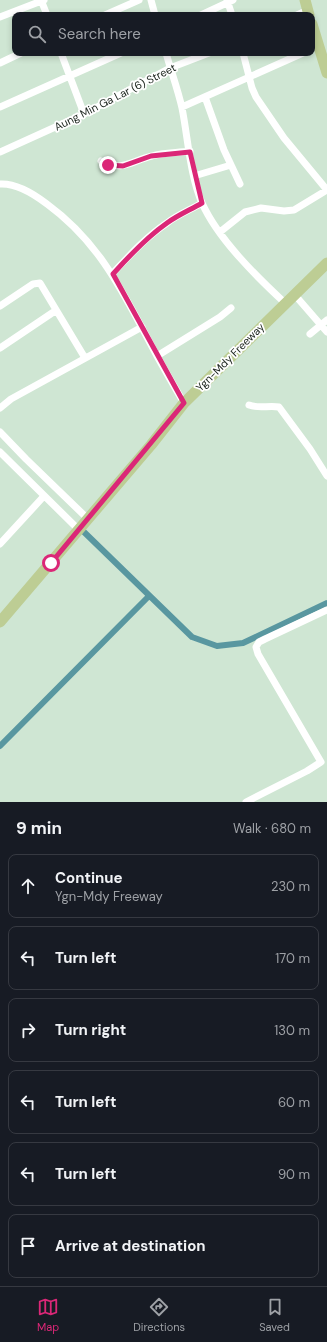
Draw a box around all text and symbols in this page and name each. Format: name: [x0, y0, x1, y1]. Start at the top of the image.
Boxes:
search box: [12, 12, 315, 56]
icon: search: [26, 23, 48, 45]
text: Search here: [58, 24, 141, 44]
street label: Aung Min Ga Lar (6) Street: [52, 60, 178, 134]
route end: [99, 156, 117, 174]
street label: Ygn-Mdy Freeway: [193, 320, 267, 394]
route start: [42, 554, 60, 572]
text: 9 min: [16, 817, 62, 839]
text: Walk · 680 m: [233, 820, 311, 837]
text: Continue: [55, 868, 123, 888]
icon: ahead: [17, 875, 39, 897]
text: 230 m: [271, 878, 310, 895]
text: Ygn-Mdy Freeway: [55, 888, 163, 905]
icon: left: [17, 947, 39, 969]
text: Turn left: [55, 948, 116, 968]
text: 170 m: [275, 950, 310, 967]
icon: right: [17, 1019, 39, 1041]
text: Turn right: [55, 1020, 126, 1040]
text: 130 m: [274, 1022, 310, 1039]
icon: left: [17, 1091, 39, 1113]
text: Turn left: [55, 1092, 116, 1112]
text: 60 m: [278, 1094, 310, 1111]
icon: left: [17, 1163, 39, 1185]
text: Turn left: [55, 1164, 116, 1184]
text: 90 m: [278, 1166, 310, 1183]
icon: arrive: [17, 1235, 39, 1257]
text: Arrive at destination: [55, 1236, 206, 1256]
tab: Map: [37, 1296, 59, 1334]
tab: Directions: [133, 1296, 185, 1334]
tab: Saved: [259, 1296, 290, 1334]

